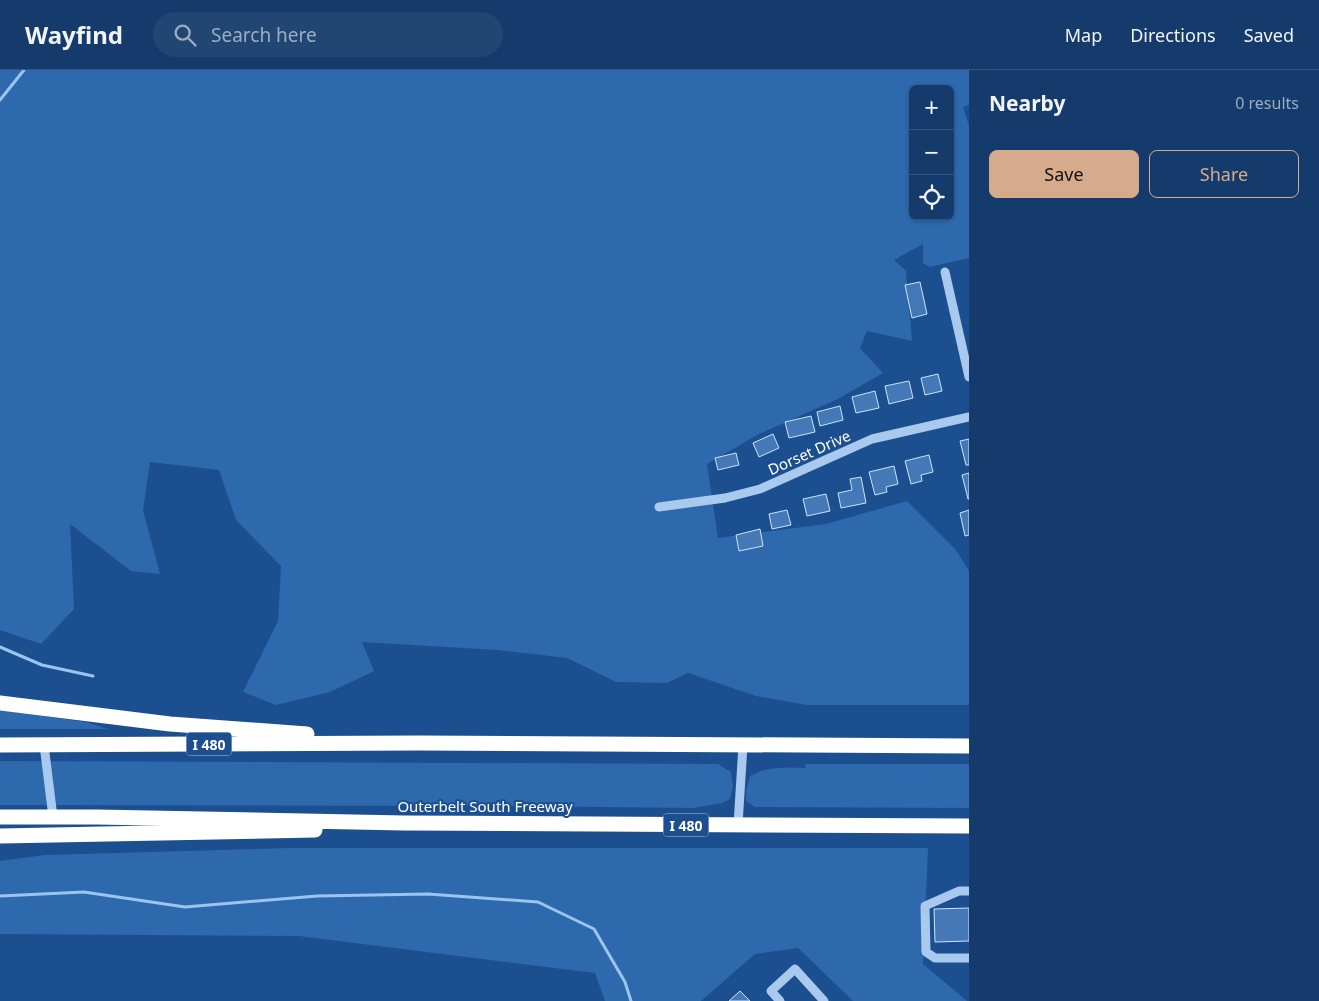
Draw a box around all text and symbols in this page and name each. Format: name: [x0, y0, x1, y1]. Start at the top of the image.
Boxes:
search box: [153, 12, 503, 57]
text: Wayfind: [25, 18, 123, 51]
icon: search: [171, 21, 199, 49]
text: Search here: [211, 22, 317, 48]
text: Map: [1065, 23, 1102, 47]
text: Directions: [1130, 23, 1216, 47]
text: Saved: [1244, 23, 1294, 47]
map controls: [909, 85, 954, 220]
button: +: [909, 85, 954, 130]
text: Nearby: [989, 89, 1065, 117]
text: 0 results: [1235, 92, 1299, 114]
button: −: [909, 130, 954, 175]
button: Save: [989, 150, 1139, 198]
button: Share: [1149, 150, 1299, 198]
button: locate: [909, 175, 954, 220]
street label: Dorset Drive: [765, 425, 853, 479]
road number: I 480: [186, 732, 232, 756]
street label: Outerbelt South Freeway: [397, 796, 573, 816]
road number: I 480: [664, 814, 708, 836]

